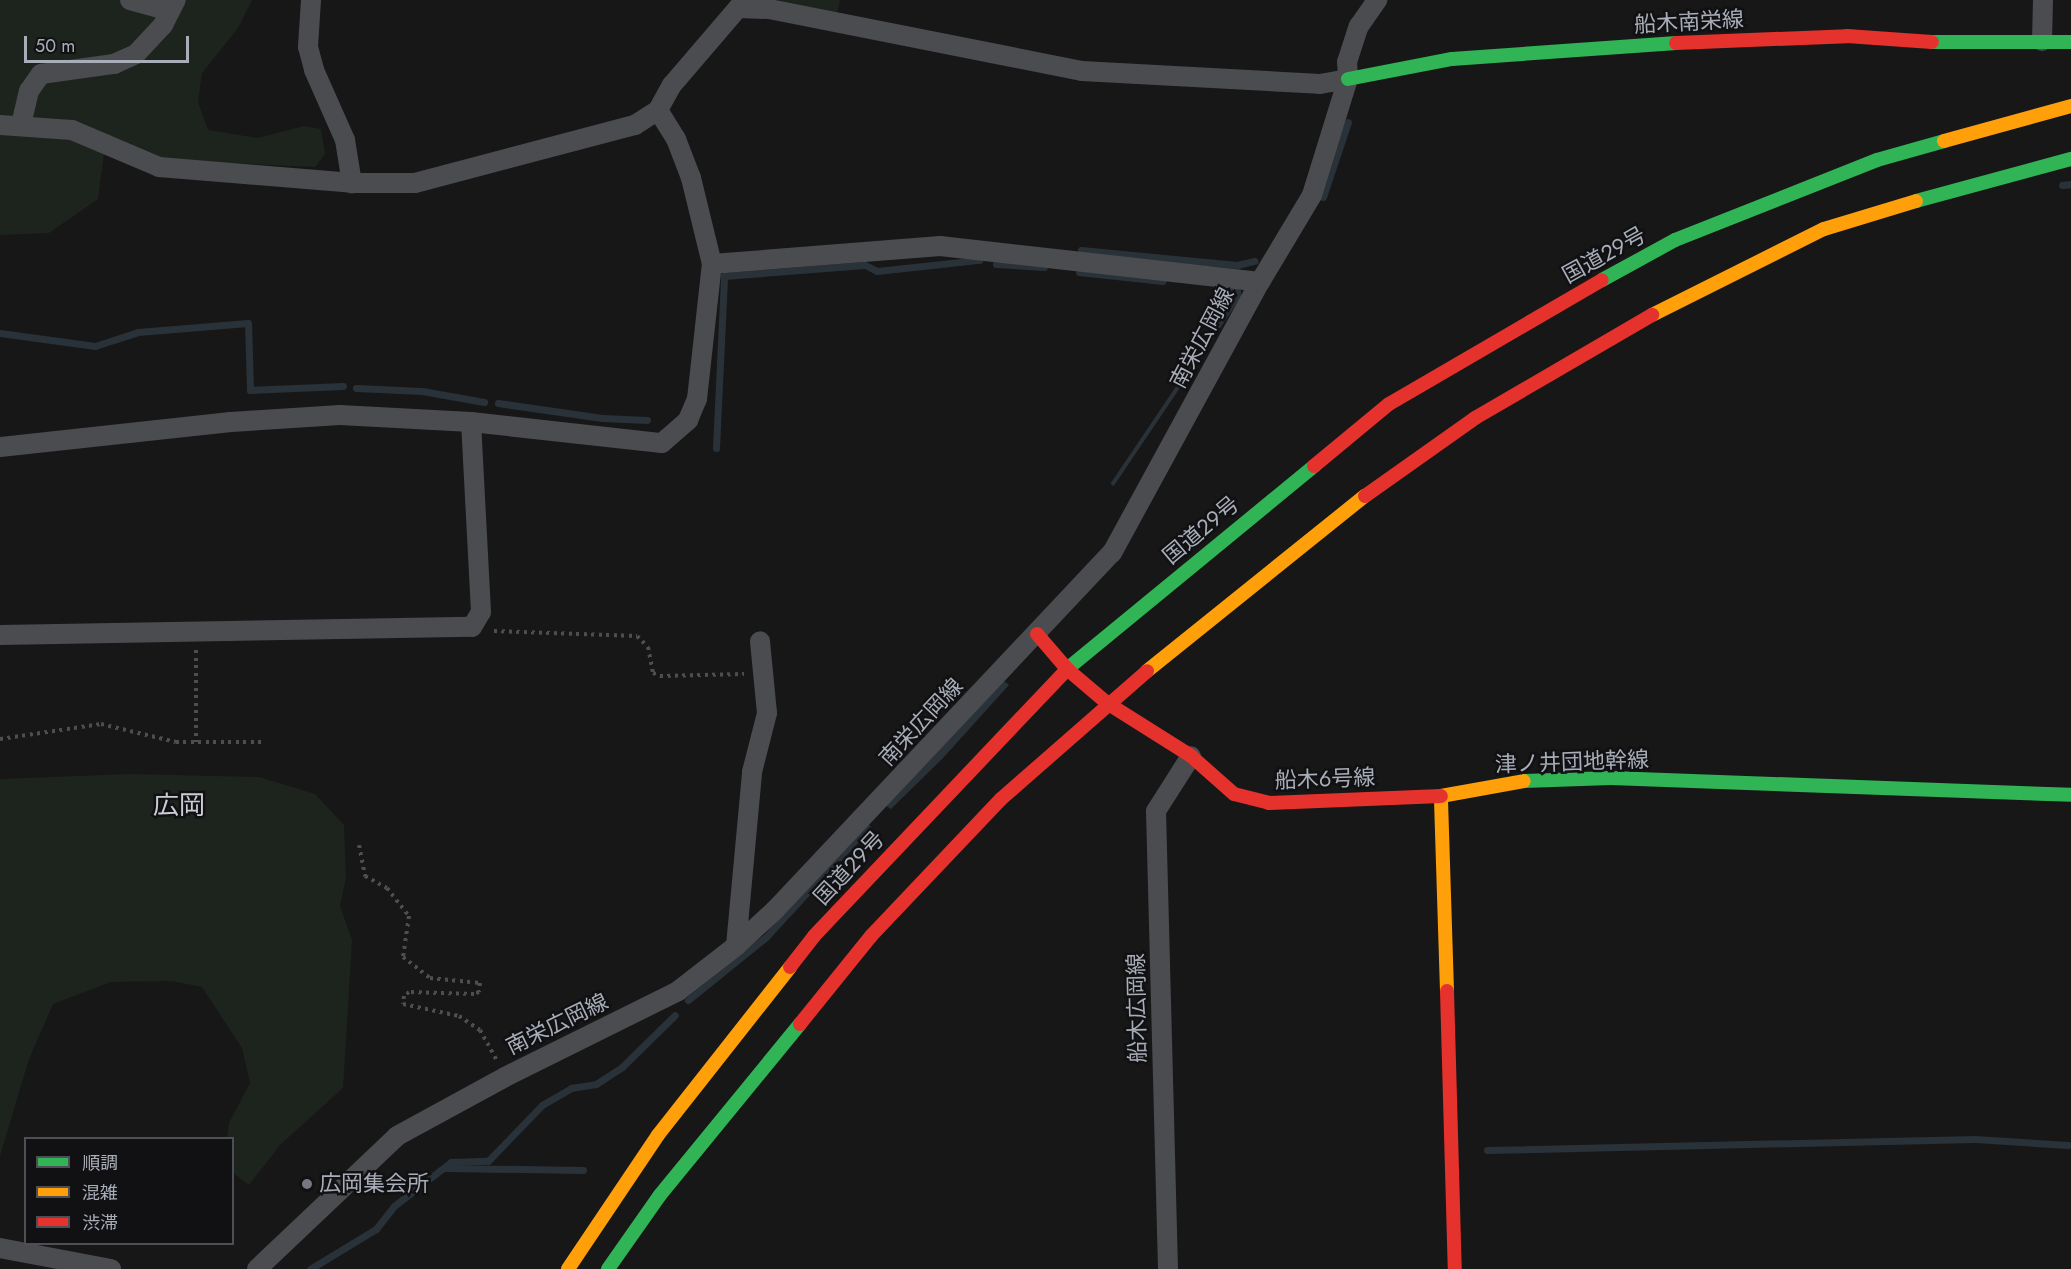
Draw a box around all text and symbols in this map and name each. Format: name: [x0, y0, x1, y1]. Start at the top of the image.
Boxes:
street label: 船木南栄線: [1633, 6, 1745, 38]
scale bar: [27, 24, 192, 62]
text: 50 m: [35, 33, 75, 59]
street label: 国道29号: [1558, 221, 1650, 289]
street label: 南栄広岡線: [1165, 283, 1239, 393]
street label: 国道29号: [1158, 491, 1244, 569]
street label: 南栄広岡線: [874, 673, 968, 771]
street label: 津ノ井団地幹線: [1495, 746, 1649, 778]
street label: 船木6号線: [1274, 764, 1376, 794]
district label: 広岡: [153, 790, 205, 822]
street label: 国道29号: [808, 826, 890, 910]
street label: 船木広岡線: [1123, 953, 1151, 1063]
street label: 南栄広岡線: [502, 988, 612, 1060]
legend: [24, 1137, 234, 1245]
text: 順調: [82, 1150, 118, 1176]
place label: 広岡集会所: [319, 1171, 429, 1197]
marker: 広岡集会所: [300, 1177, 314, 1191]
text: 混雑: [82, 1180, 118, 1206]
text: 渋滞: [82, 1210, 118, 1236]

